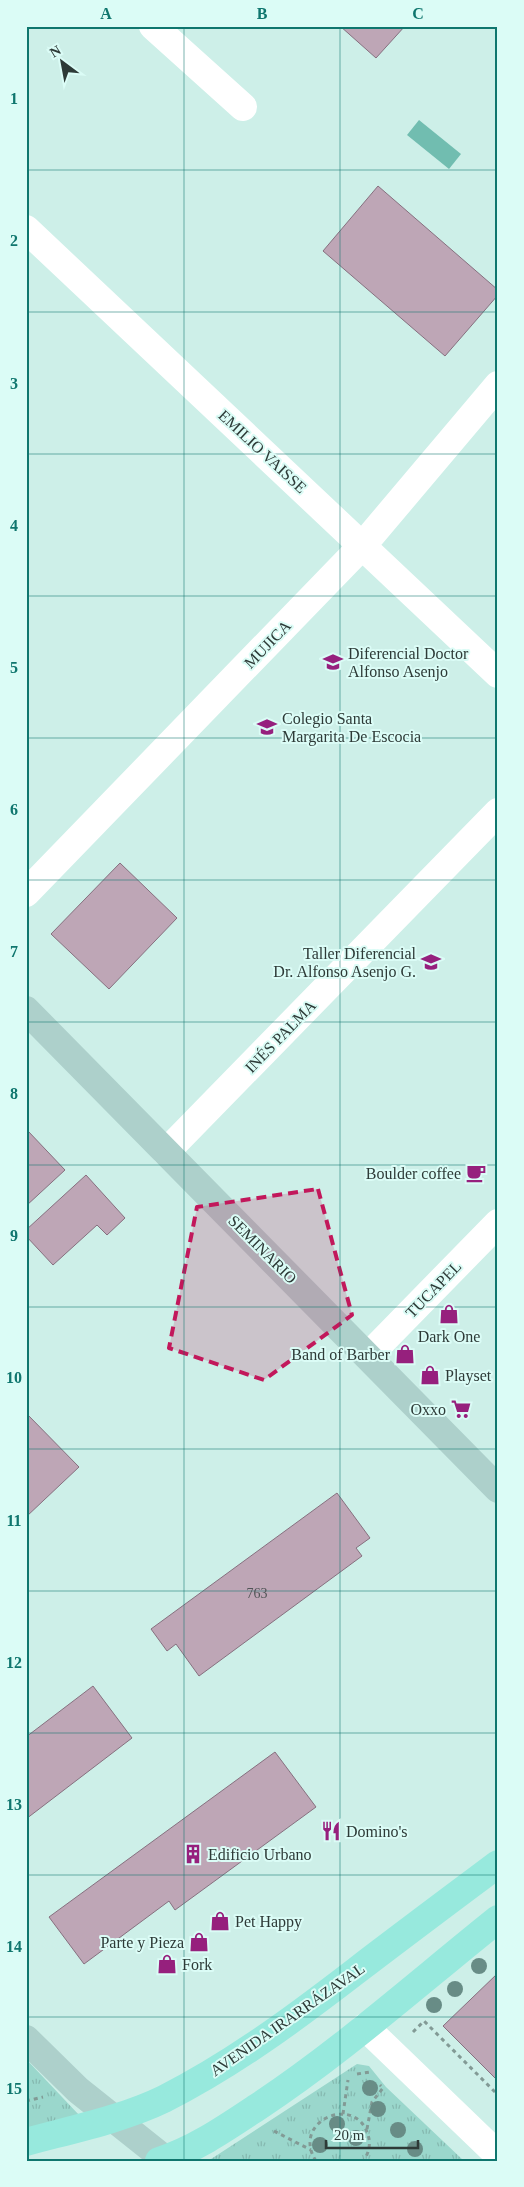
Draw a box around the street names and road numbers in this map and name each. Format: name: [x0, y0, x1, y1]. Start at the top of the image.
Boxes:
street label: EMILIO VAISSE: [215, 406, 310, 496]
street label: MUJICA: [241, 617, 294, 672]
street label: INÉS PALMA: [241, 996, 319, 1076]
street label: SEMINARIO: [225, 1212, 300, 1287]
street label: TUCAPEL: [402, 1258, 464, 1321]
street label: AVENIDA IRARRÁZAVAL: [206, 1959, 368, 2079]

